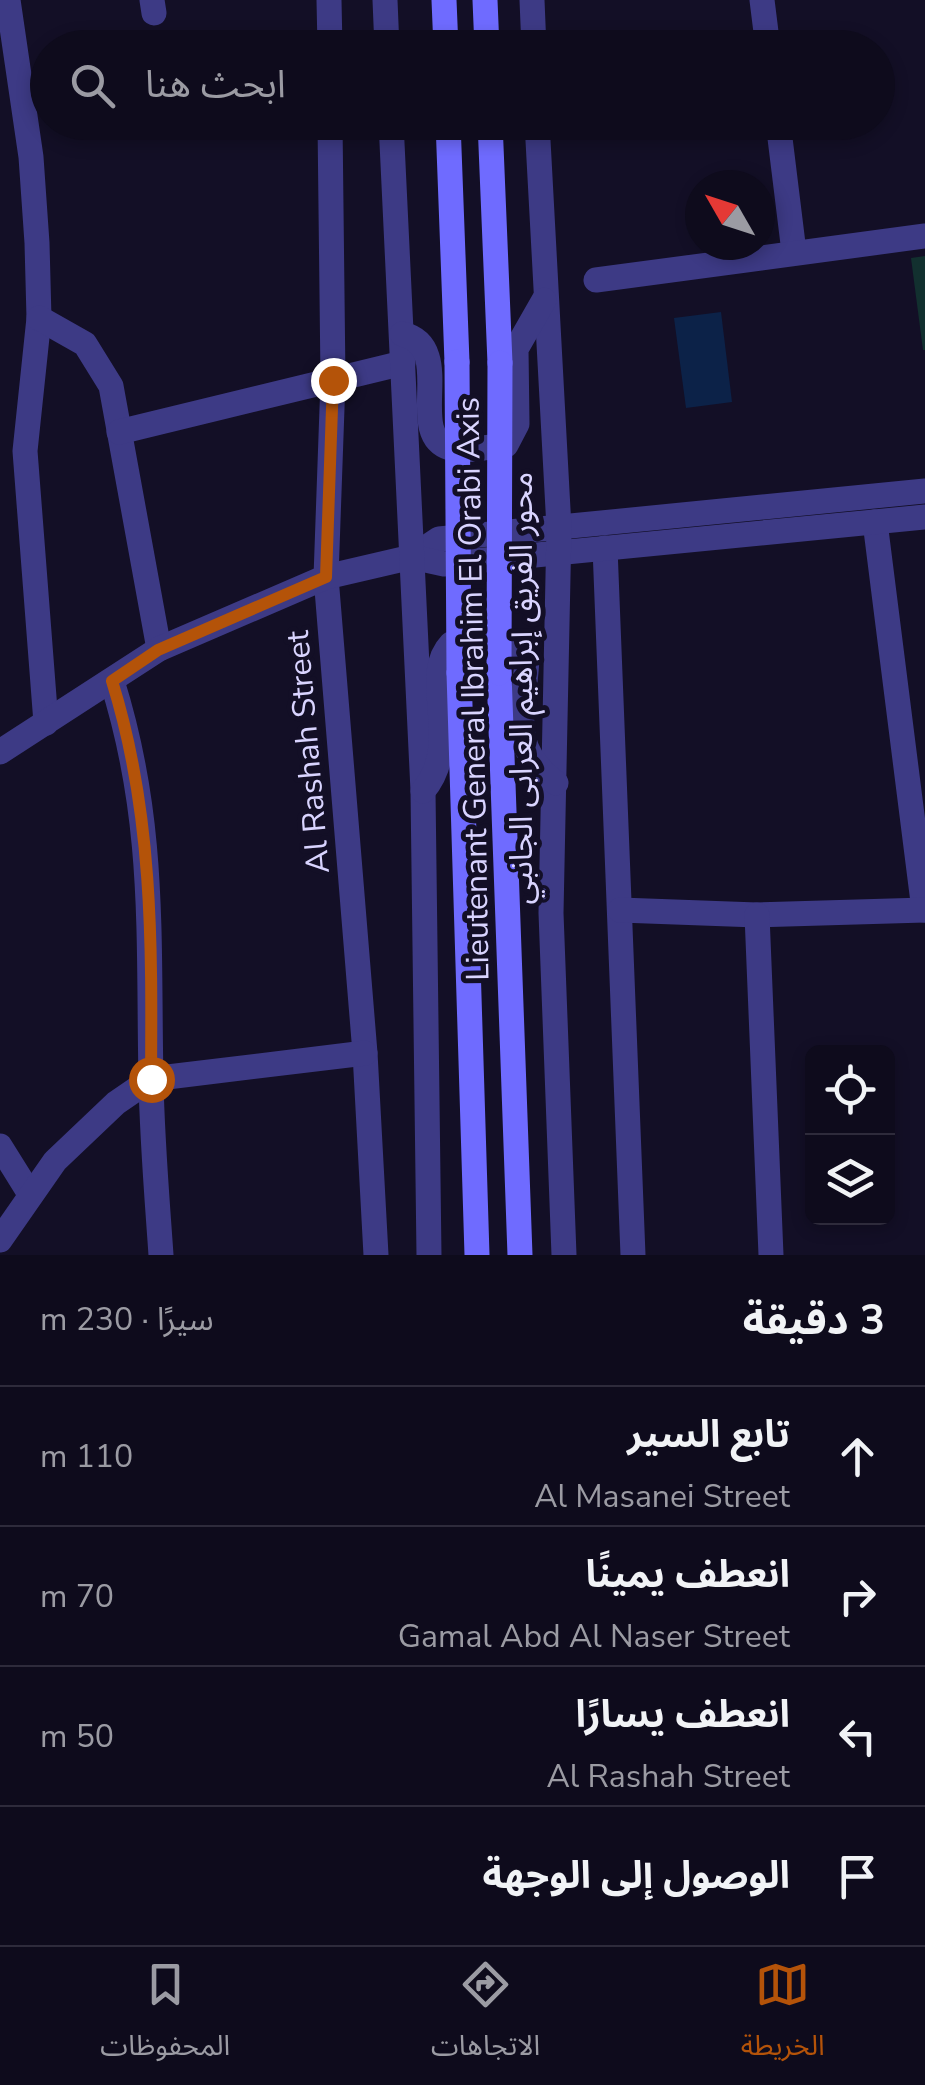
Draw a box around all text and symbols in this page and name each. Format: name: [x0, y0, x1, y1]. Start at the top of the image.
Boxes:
search box: [30, 30, 895, 140]
icon: search: [65, 58, 120, 113]
text: ابحث هنا: [145, 59, 286, 110]
north arrow: [685, 170, 775, 260]
route end: [311, 358, 357, 404]
street label: Lieutenant General Ibrahim El Orabi Axis: [446, 397, 500, 981]
street label: محور الفريق إبراهيم العرابى الجانبي: [500, 472, 545, 904]
street label: Al Rashah Street: [276, 628, 340, 875]
map controls: [805, 1045, 895, 1225]
button: locate: [805, 1045, 895, 1135]
route start: [129, 1057, 175, 1103]
button: layers: [805, 1135, 895, 1225]
text: 3 دقيقة: [743, 1292, 885, 1349]
text: سيرًا · 230 m: [40, 1298, 214, 1341]
text: تابع السير: [627, 1409, 790, 1460]
icon: ahead: [830, 1429, 885, 1484]
text: 110 m: [40, 1435, 133, 1478]
text: Al Masanei Street: [534, 1475, 790, 1518]
text: انعطف يمينًا: [585, 1549, 790, 1600]
icon: right: [830, 1569, 885, 1624]
text: 70 m: [40, 1575, 114, 1618]
text: Gamal Abd Al Naser Street: [398, 1615, 790, 1658]
text: انعطف يسارًا: [576, 1689, 790, 1740]
icon: left: [830, 1709, 885, 1764]
text: 50 m: [40, 1715, 114, 1758]
text: Al Rashah Street: [546, 1755, 790, 1798]
icon: arrive: [830, 1849, 885, 1904]
text: الوصول إلى الوجهة: [483, 1850, 790, 1901]
tab: المحفوظات: [100, 1957, 230, 2076]
tab: الاتجاهات: [431, 1957, 540, 2076]
tab: الخريطة: [741, 1957, 825, 2076]

